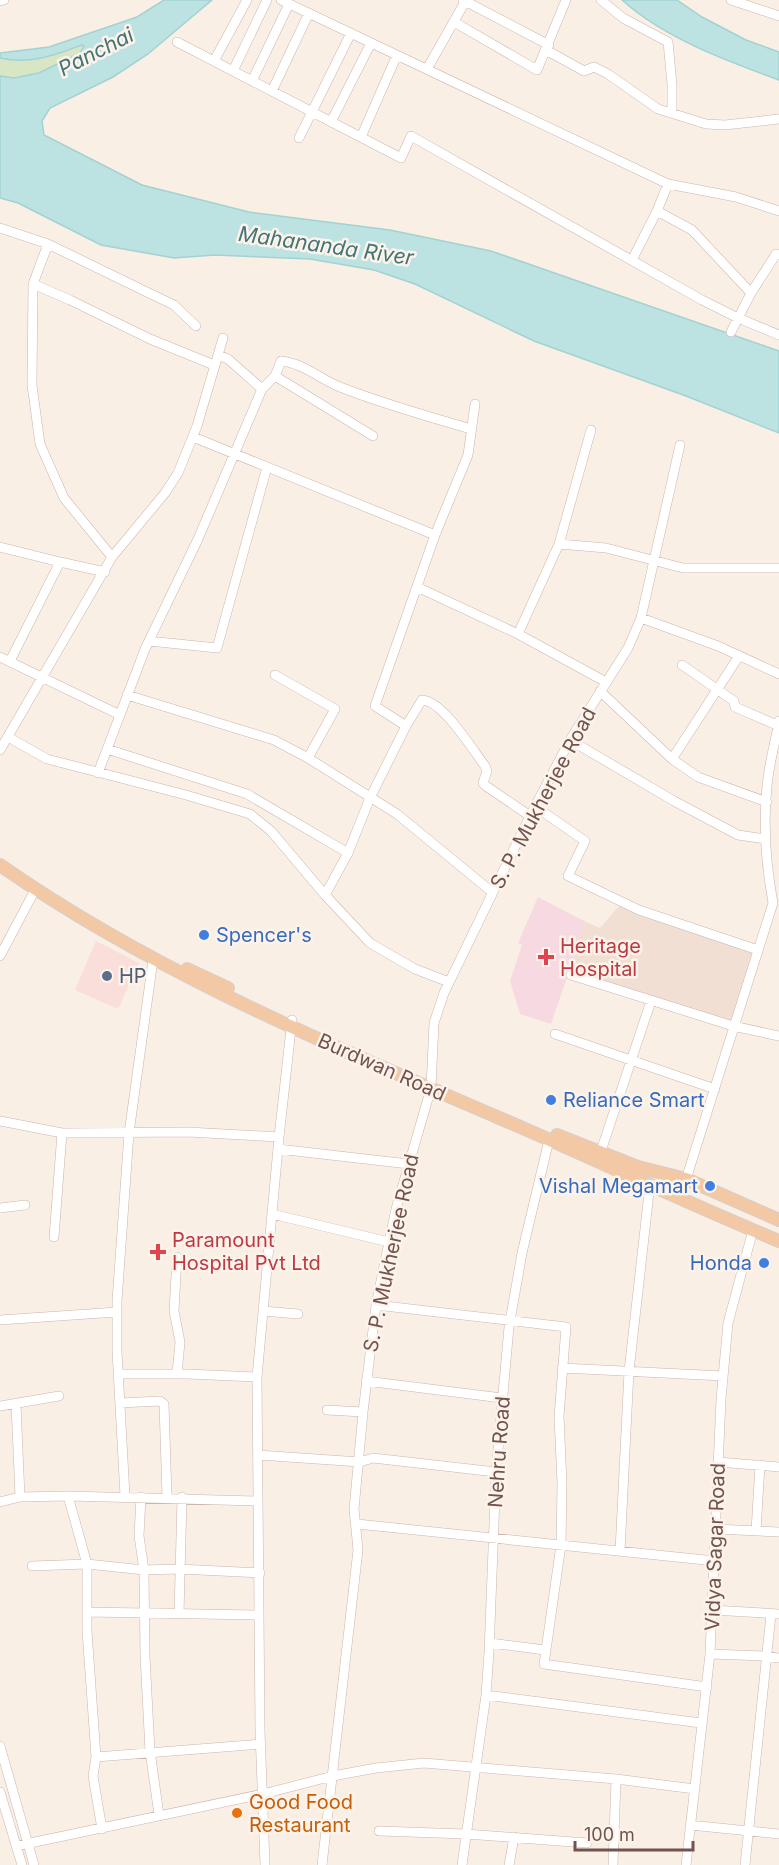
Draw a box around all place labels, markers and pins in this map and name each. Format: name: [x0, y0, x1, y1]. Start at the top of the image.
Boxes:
place label: Spencer's: [216, 923, 312, 947]
marker: Spencer's: [197, 928, 211, 942]
place label: Heritage Hospital: [560, 934, 641, 981]
marker: Heritage Hospital: [537, 948, 555, 966]
place label: HP: [119, 964, 147, 988]
marker: HP: [100, 969, 114, 983]
place label: Reliance Smart: [563, 1088, 705, 1112]
marker: Reliance Smart: [544, 1093, 558, 1107]
place label: Vishal Megamart: [539, 1174, 698, 1198]
marker: Vishal Megamart: [703, 1179, 717, 1193]
place label: Paramount Hospital Pvt Ltd: [172, 1228, 321, 1275]
marker: Paramount Hospital Pvt Ltd: [149, 1243, 167, 1261]
place label: Honda: [690, 1251, 752, 1275]
marker: Honda: [757, 1256, 771, 1270]
place label: Good Food Restaurant: [249, 1790, 353, 1837]
marker: Good Food Restaurant: [230, 1806, 244, 1820]

